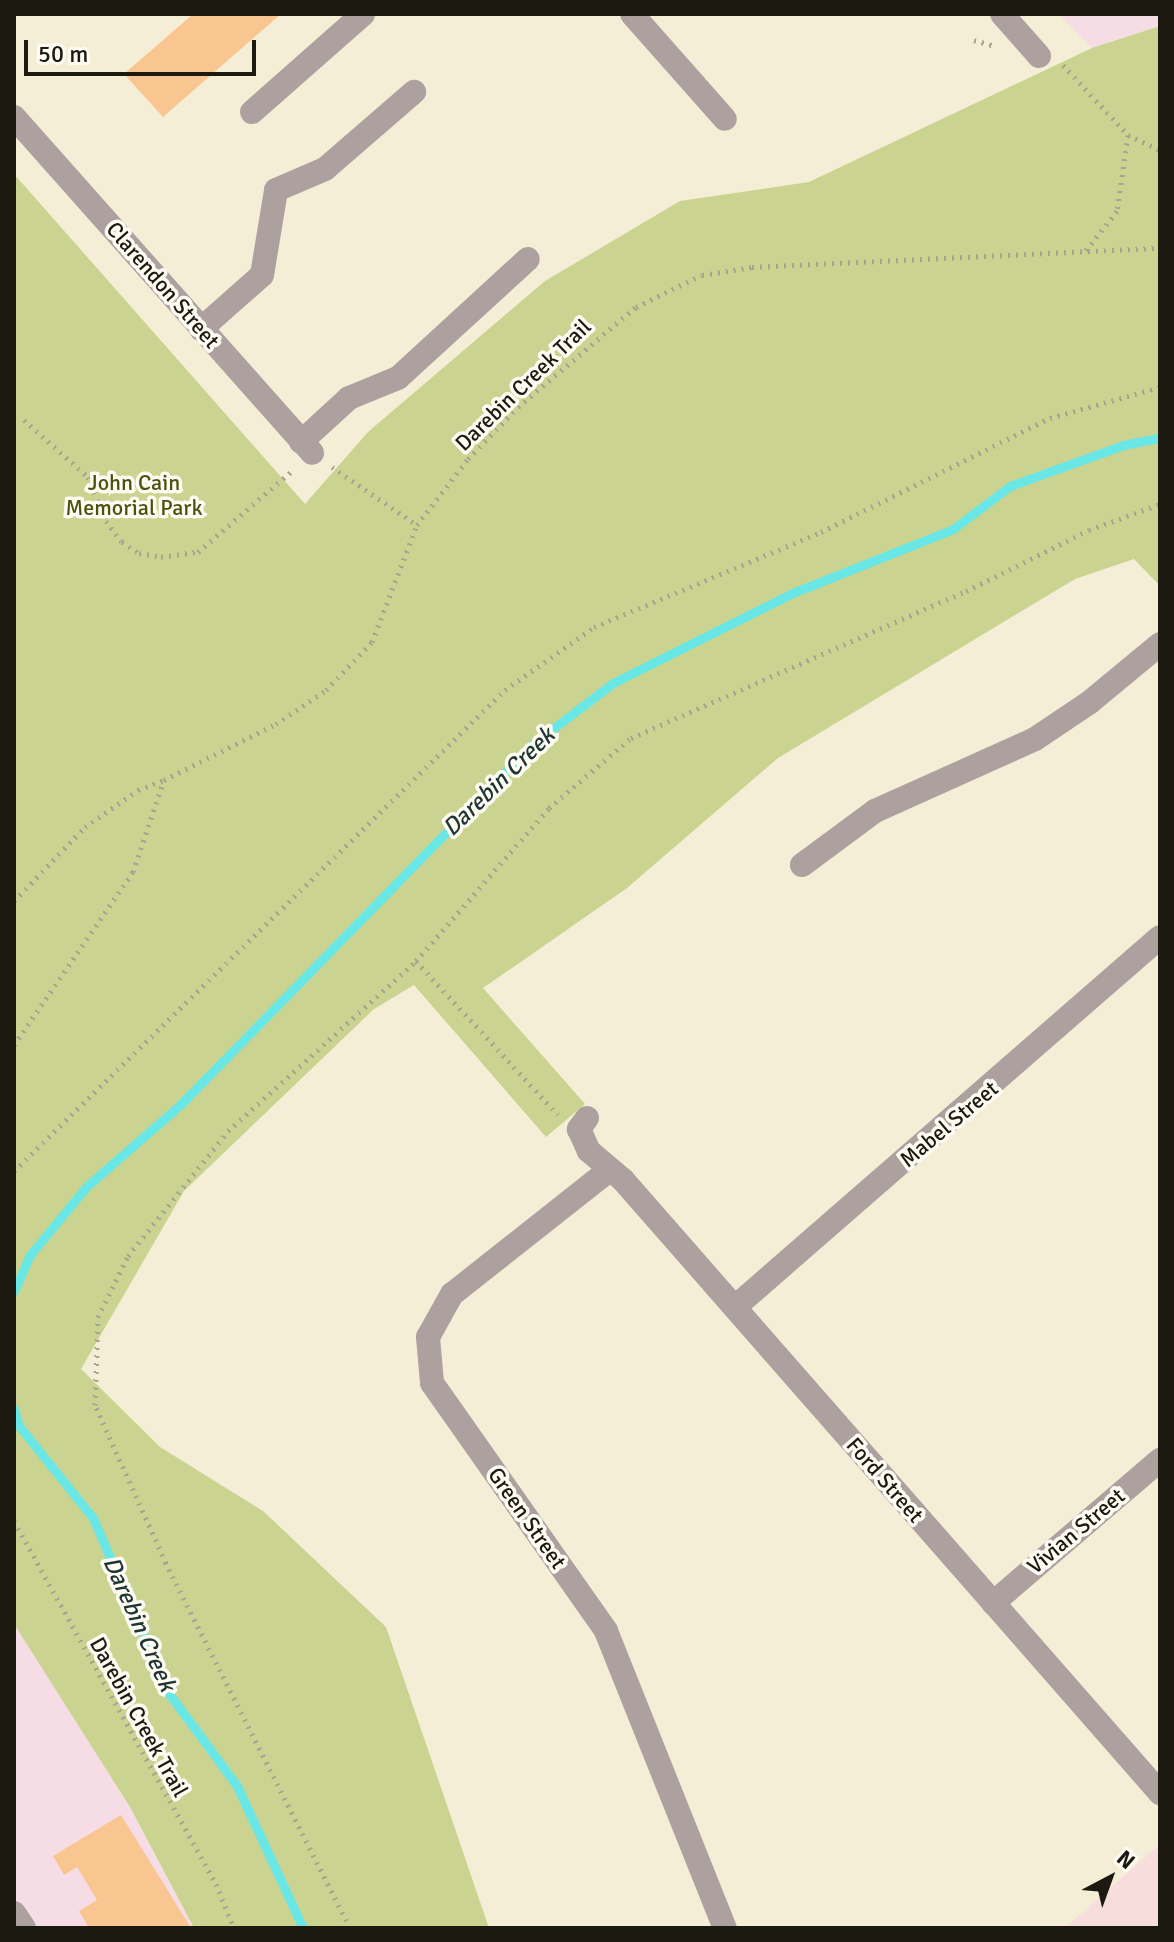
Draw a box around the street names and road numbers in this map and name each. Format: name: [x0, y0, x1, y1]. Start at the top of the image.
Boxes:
street label: Clarendon Street: [101, 216, 225, 354]
street label: Darebin Creek Trail: [450, 314, 596, 456]
street label: Mabel Street: [894, 1075, 1004, 1173]
street label: Ford Street: [841, 1432, 929, 1528]
street label: Green Street: [482, 1462, 572, 1574]
street label: Vivian Street: [1022, 1483, 1130, 1579]
street label: Darebin Creek Trail: [84, 1633, 194, 1801]

